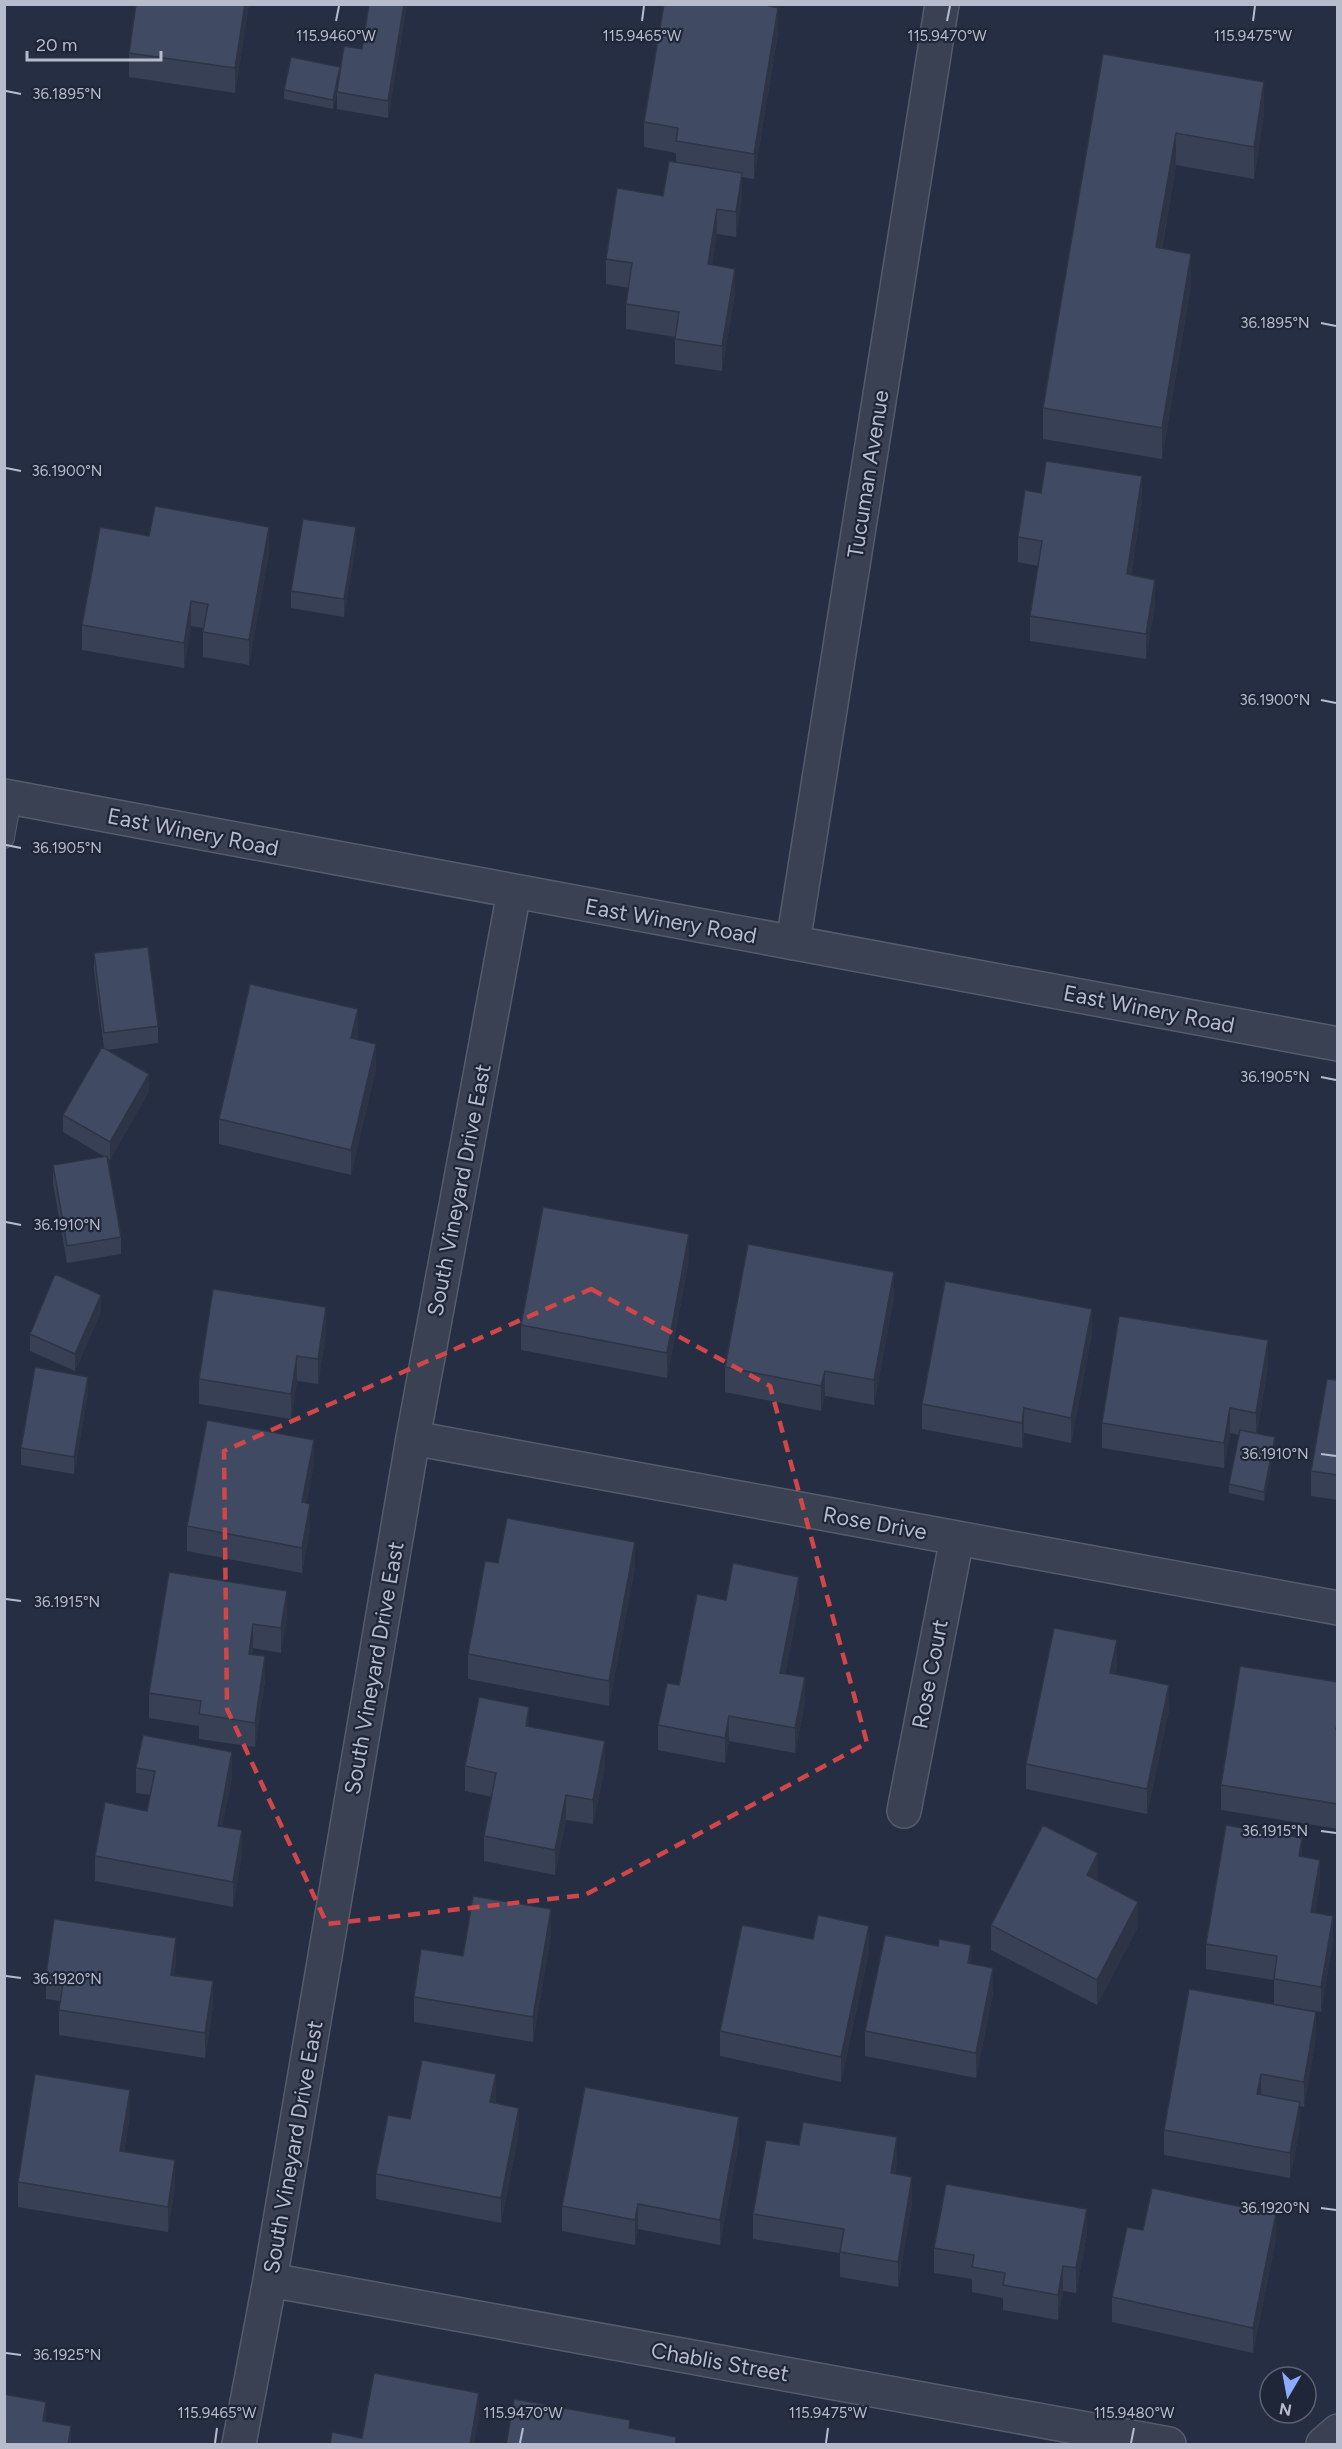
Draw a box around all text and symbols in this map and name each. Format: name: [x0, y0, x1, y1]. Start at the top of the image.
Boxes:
scale bar: [27, 24, 160, 62]
text: 115.9460°W: [296, 27, 377, 45]
text: 115.9465°W: [603, 27, 682, 45]
text: 115.9470°W: [907, 27, 987, 45]
text: 115.9475°W: [1214, 27, 1293, 45]
text: 20 m: [36, 34, 77, 56]
text: 36.1895°N: [32, 85, 102, 103]
text: 36.1895°N: [1240, 314, 1310, 332]
street label: Tucuman Avenue: [841, 388, 895, 560]
text: 36.1900°N: [32, 462, 102, 480]
text: 36.1900°N: [1240, 691, 1310, 709]
street label: East Winery Road: [105, 802, 281, 862]
text: 36.1905°N: [32, 839, 102, 857]
street label: East Winery Road: [583, 893, 759, 949]
street label: East Winery Road: [1061, 979, 1237, 1039]
street label: South Vineyard Drive East: [421, 1062, 497, 1318]
text: 36.1905°N: [1240, 1068, 1310, 1086]
text: 36.1910°N: [33, 1216, 101, 1234]
text: 36.1910°N: [1241, 1445, 1309, 1463]
street label: Rose Drive: [821, 1501, 929, 1545]
street label: South Vineyard Drive East: [338, 1539, 410, 1797]
text: 36.1915°N: [34, 1593, 100, 1611]
street label: Rose Court: [906, 1617, 954, 1731]
text: 36.1915°N: [1242, 1822, 1308, 1840]
text: 36.1920°N: [32, 1970, 102, 1988]
street label: South Vineyard Drive East: [257, 2018, 329, 2276]
text: 36.1920°N: [1240, 2199, 1310, 2217]
street label: Chablis Street: [649, 2337, 791, 2387]
text: 36.1925°N: [33, 2346, 101, 2364]
north arrow: [1258, 2365, 1318, 2425]
text: N: [1278, 2399, 1293, 2420]
text: 115.9465°W: [178, 2404, 257, 2422]
text: 115.9470°W: [483, 2404, 563, 2422]
text: 115.9475°W: [789, 2404, 868, 2422]
text: 115.9480°W: [1094, 2404, 1175, 2422]

